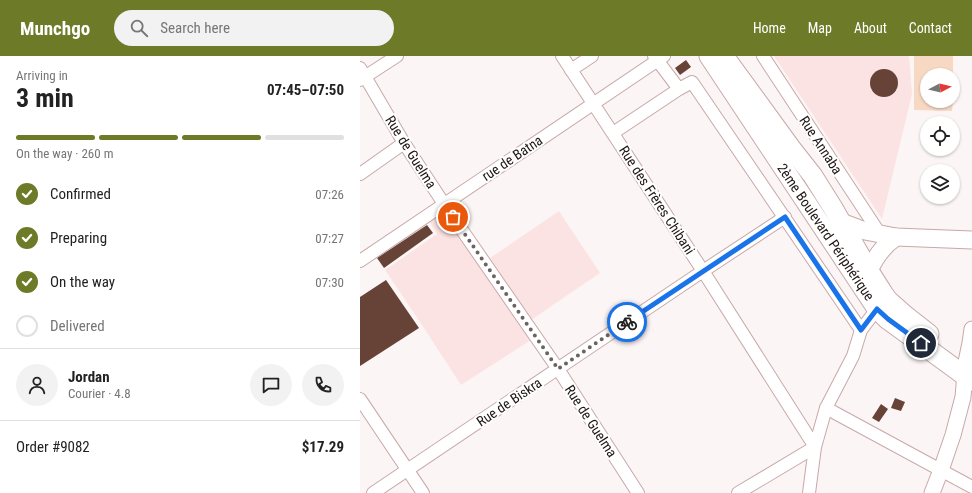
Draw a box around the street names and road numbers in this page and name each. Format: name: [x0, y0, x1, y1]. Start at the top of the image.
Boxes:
street label: Rue de Guelma: [382, 113, 440, 191]
street label: Rue Annaba: [796, 113, 846, 177]
street label: rue de Batna: [479, 132, 545, 184]
street label: Rue des Frères Chibani: [616, 143, 698, 257]
street label: 2ème Boulevard Périphérique: [774, 161, 878, 304]
street label: Rue de Biskra: [473, 374, 545, 430]
street label: Rue de Guelma: [562, 382, 620, 460]

